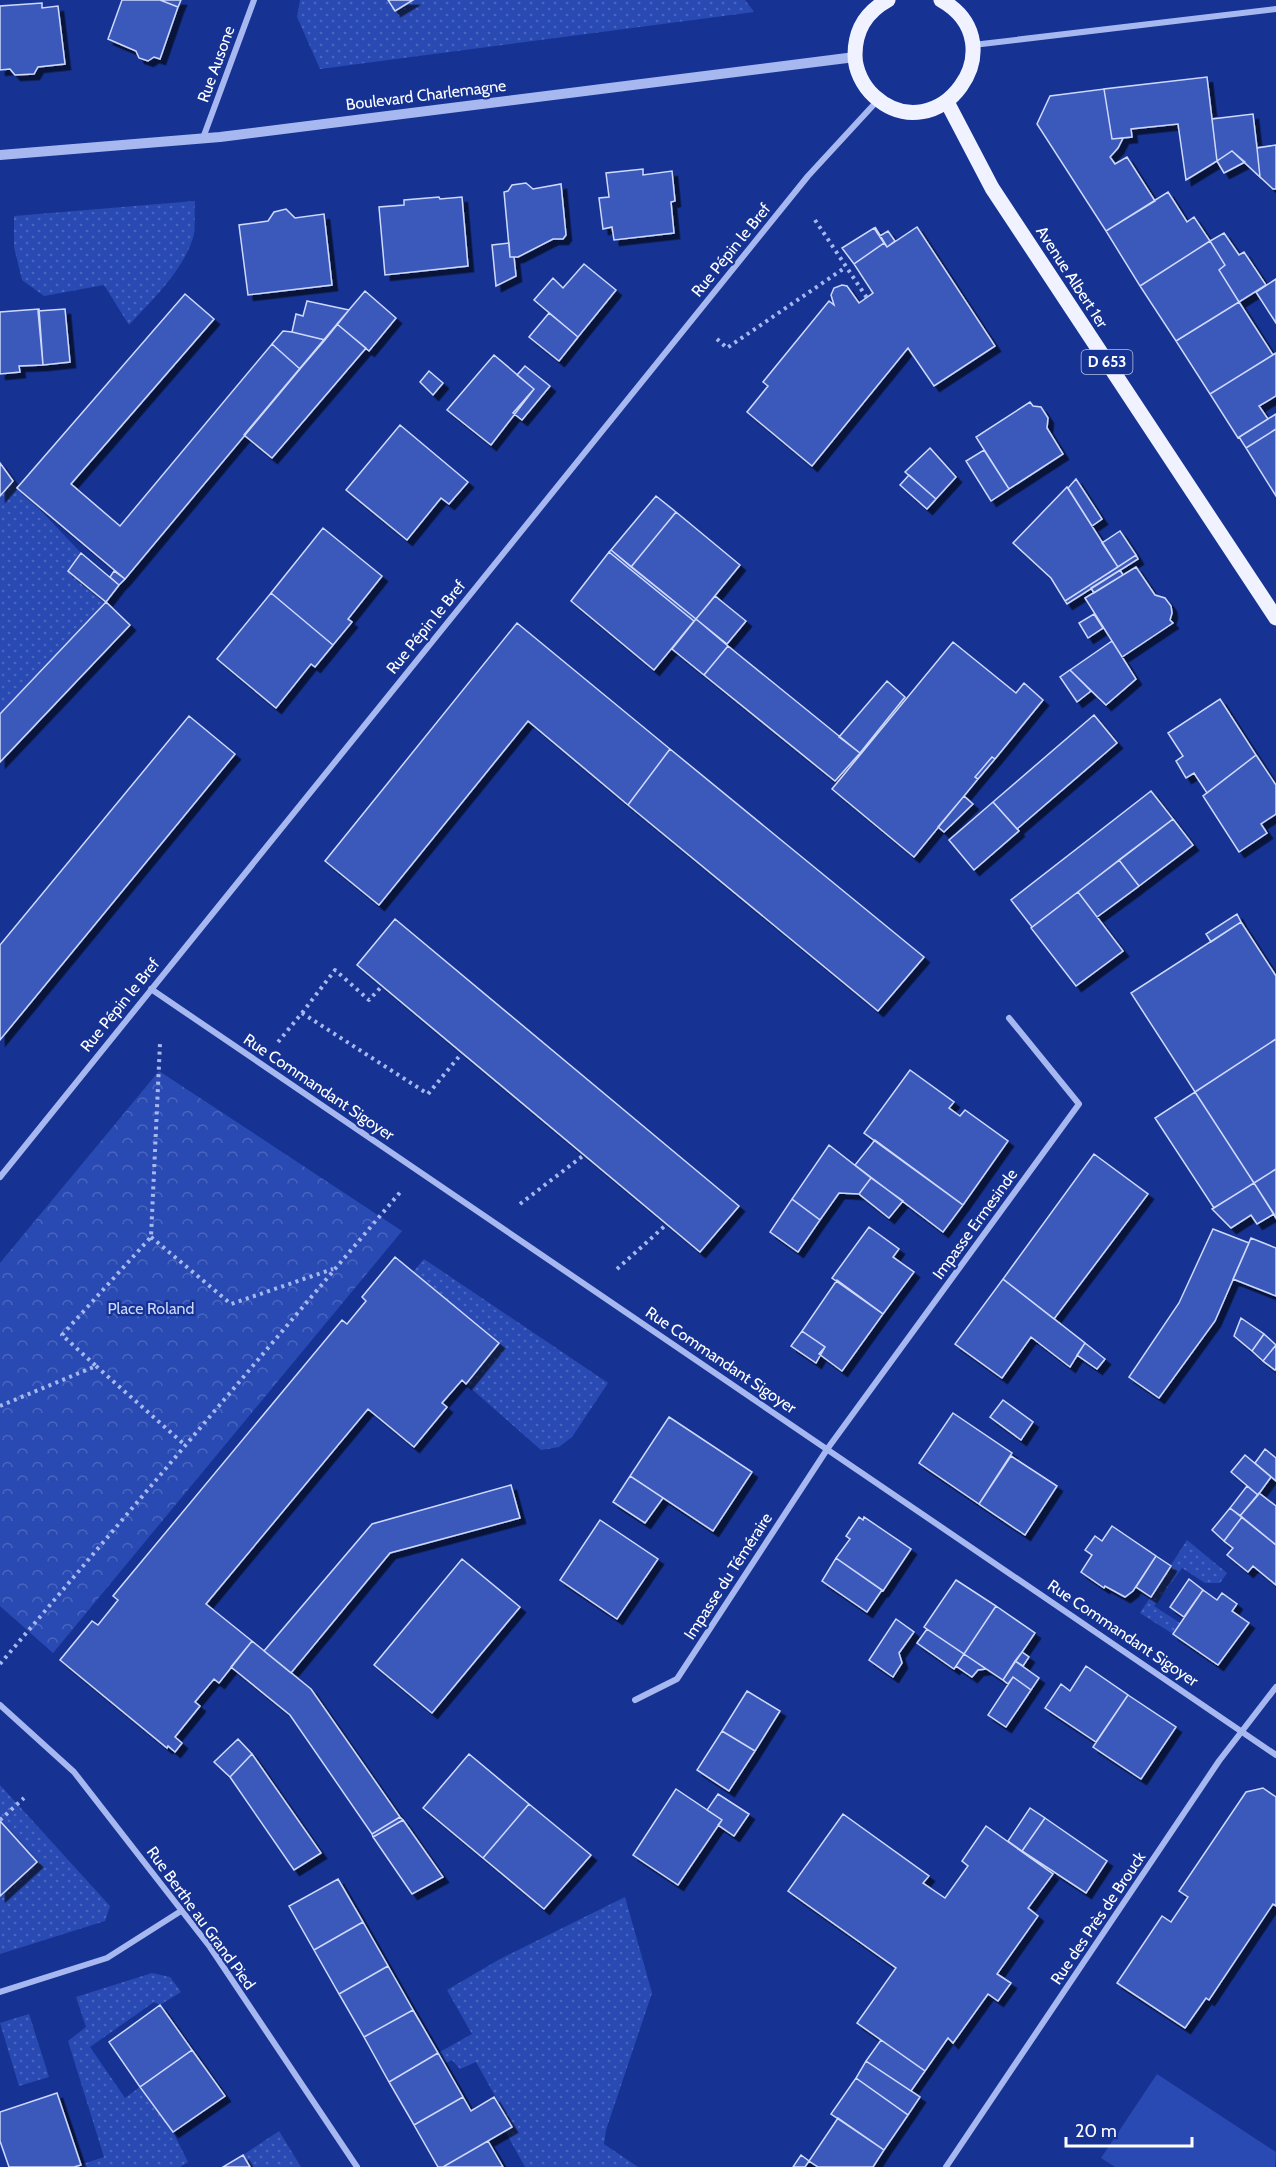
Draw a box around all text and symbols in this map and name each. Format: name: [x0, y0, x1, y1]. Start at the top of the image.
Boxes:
street label: Rue Ausone: [193, 23, 239, 105]
street label: Boulevard Charlemagne: [345, 76, 507, 114]
street label: Rue Pépin le Bref: [687, 199, 775, 301]
street label: Avenue Albert 1er: [1032, 223, 1112, 332]
road number: D 653: [1082, 350, 1132, 374]
street label: Rue Pépin le Bref: [382, 576, 470, 678]
street label: Rue Pépin le Bref: [76, 954, 164, 1056]
street label: Rue Commandant Sigoyer: [240, 1029, 399, 1145]
street label: Impasse Ermesinde: [929, 1165, 1021, 1283]
park label: Place Roland: [108, 1299, 194, 1318]
street label: Rue Commandant Sigoyer: [642, 1302, 801, 1418]
street label: Impasse du Téméraire: [680, 1509, 776, 1643]
street label: Rue Commandant Sigoyer: [1044, 1575, 1203, 1691]
street label: Rue Berthe au Grand Pied: [143, 1843, 259, 1993]
street label: Rue des Près de Brouck: [1047, 1847, 1150, 1988]
scale bar: [1066, 2110, 1192, 2148]
text: 20 m: [1075, 2120, 1117, 2142]

